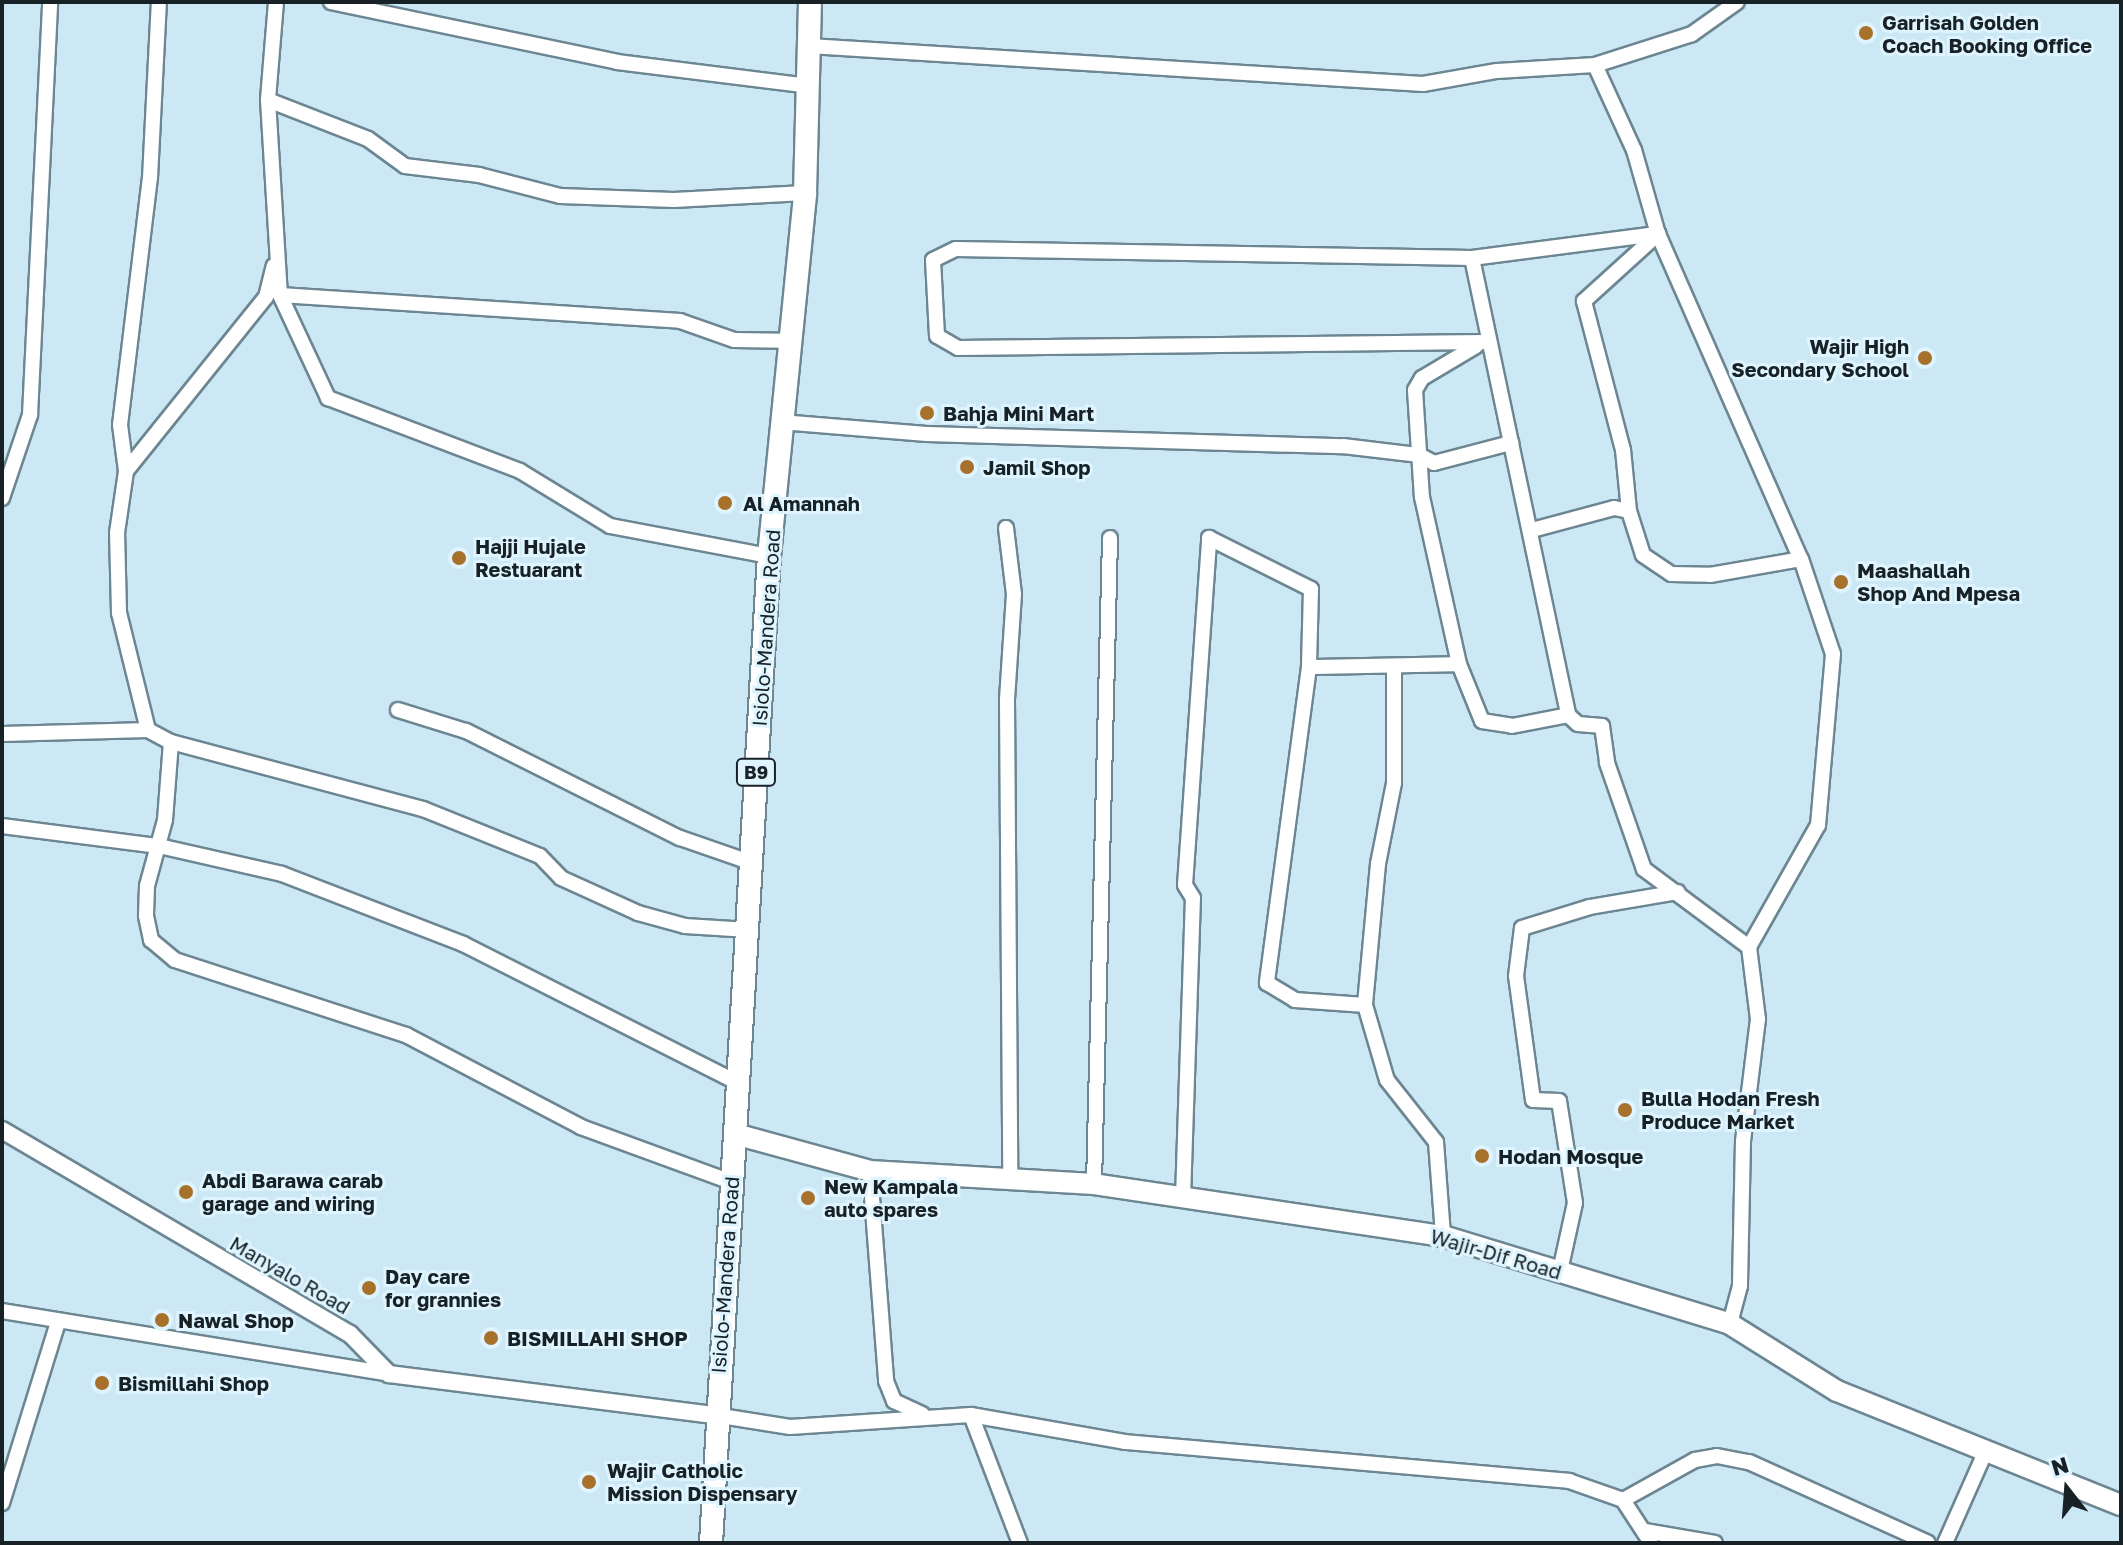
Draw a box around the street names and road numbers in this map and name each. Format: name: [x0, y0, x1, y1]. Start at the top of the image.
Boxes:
street label: Isiolo-Mandera Road: [747, 529, 785, 727]
road number: B9: [734, 758, 778, 786]
street label: Isiolo-Mandera Road: [706, 1176, 744, 1374]
street label: Wajir-Dif Road: [1428, 1224, 1564, 1284]
street label: Manyalo Road: [226, 1231, 354, 1319]

